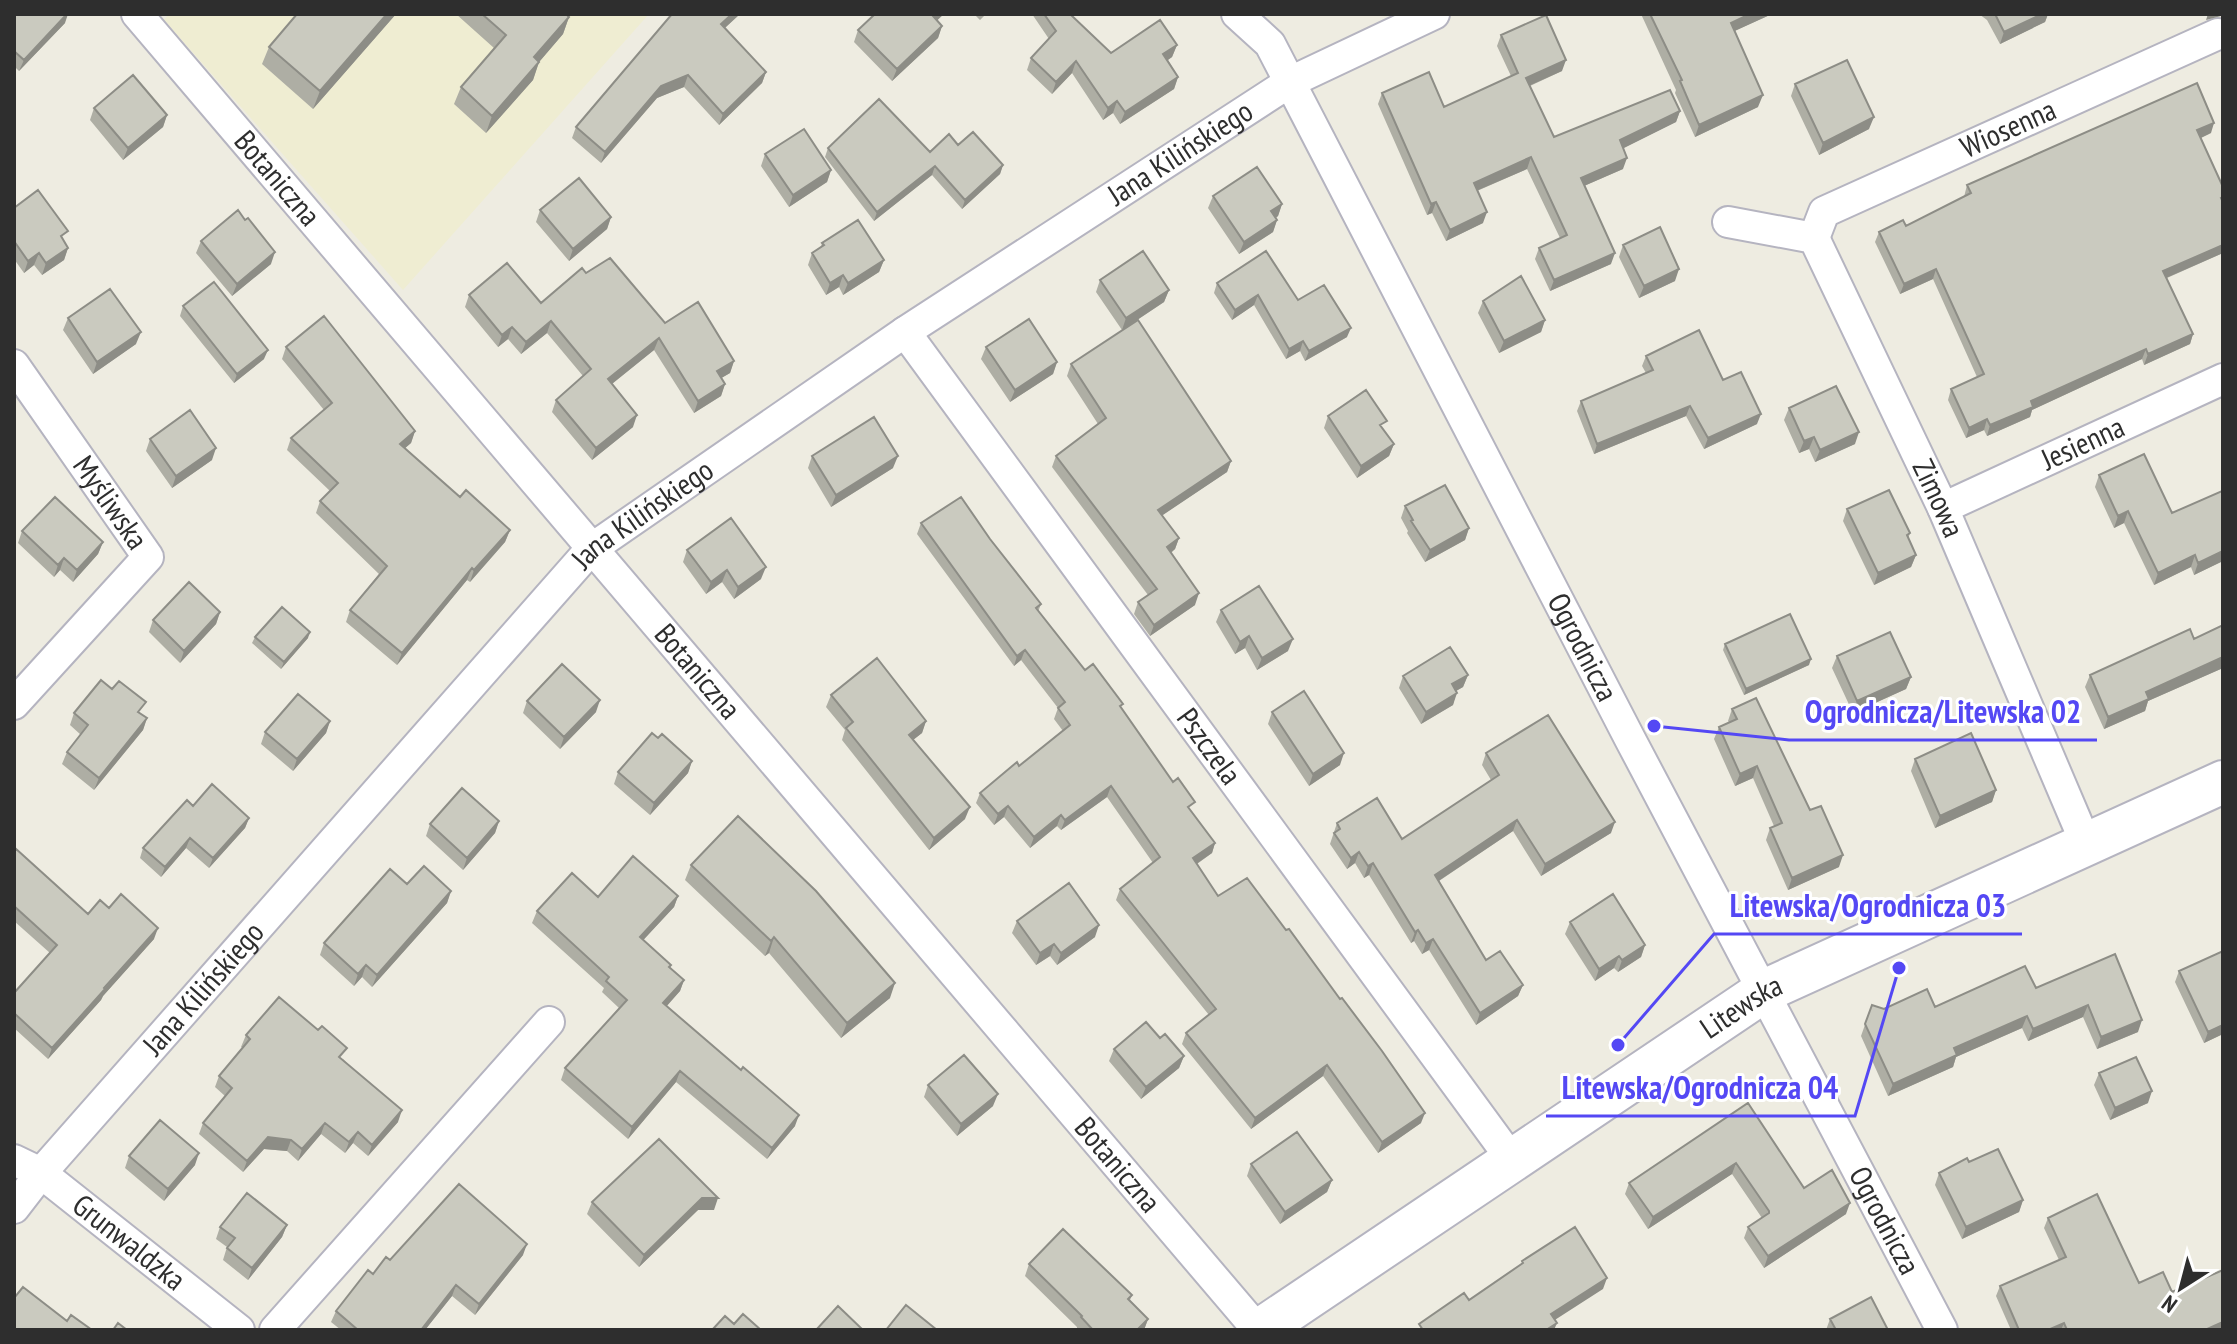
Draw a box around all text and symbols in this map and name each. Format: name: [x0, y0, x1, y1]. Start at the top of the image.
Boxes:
street label: Wiosenna: [1954, 89, 2061, 166]
street label: Jana Kilińskiego: [1099, 91, 1259, 214]
street label: Botaniczna: [227, 122, 330, 233]
street label: Jesienna: [2034, 406, 2130, 479]
street label: Myśliwska: [65, 447, 158, 556]
street label: Jana Kilińskiego: [561, 450, 720, 577]
street label: Zimowa: [1905, 452, 1974, 543]
street label: Ogrodnicza: [1540, 586, 1628, 707]
street label: Botaniczna: [647, 615, 750, 727]
callout: Ogrodnicza/Litewska 02: [1789, 684, 2097, 740]
text: Ogrodnicza/Litewska 02: [1805, 690, 2081, 732]
street label: Pszczela: [1169, 700, 1251, 792]
callout: Litewska/Ogrodnicza 03: [1714, 878, 2022, 934]
text: Litewska/Ogrodnicza 03: [1730, 884, 2006, 926]
street label: Jana Kilińskiego: [133, 913, 272, 1063]
street label: Litewska: [1692, 964, 1788, 1047]
callout: Litewska/Ogrodnicza 04: [1546, 1060, 1855, 1116]
text: Litewska/Ogrodnicza 04: [1562, 1066, 1838, 1108]
street label: Botaniczna: [1067, 1108, 1170, 1220]
street label: Ogrodnicza: [1841, 1159, 1930, 1281]
street label: Grunwaldzka: [65, 1185, 194, 1298]
north arrow: [2141, 1248, 2221, 1328]
text: N: [2156, 1289, 2182, 1319]

